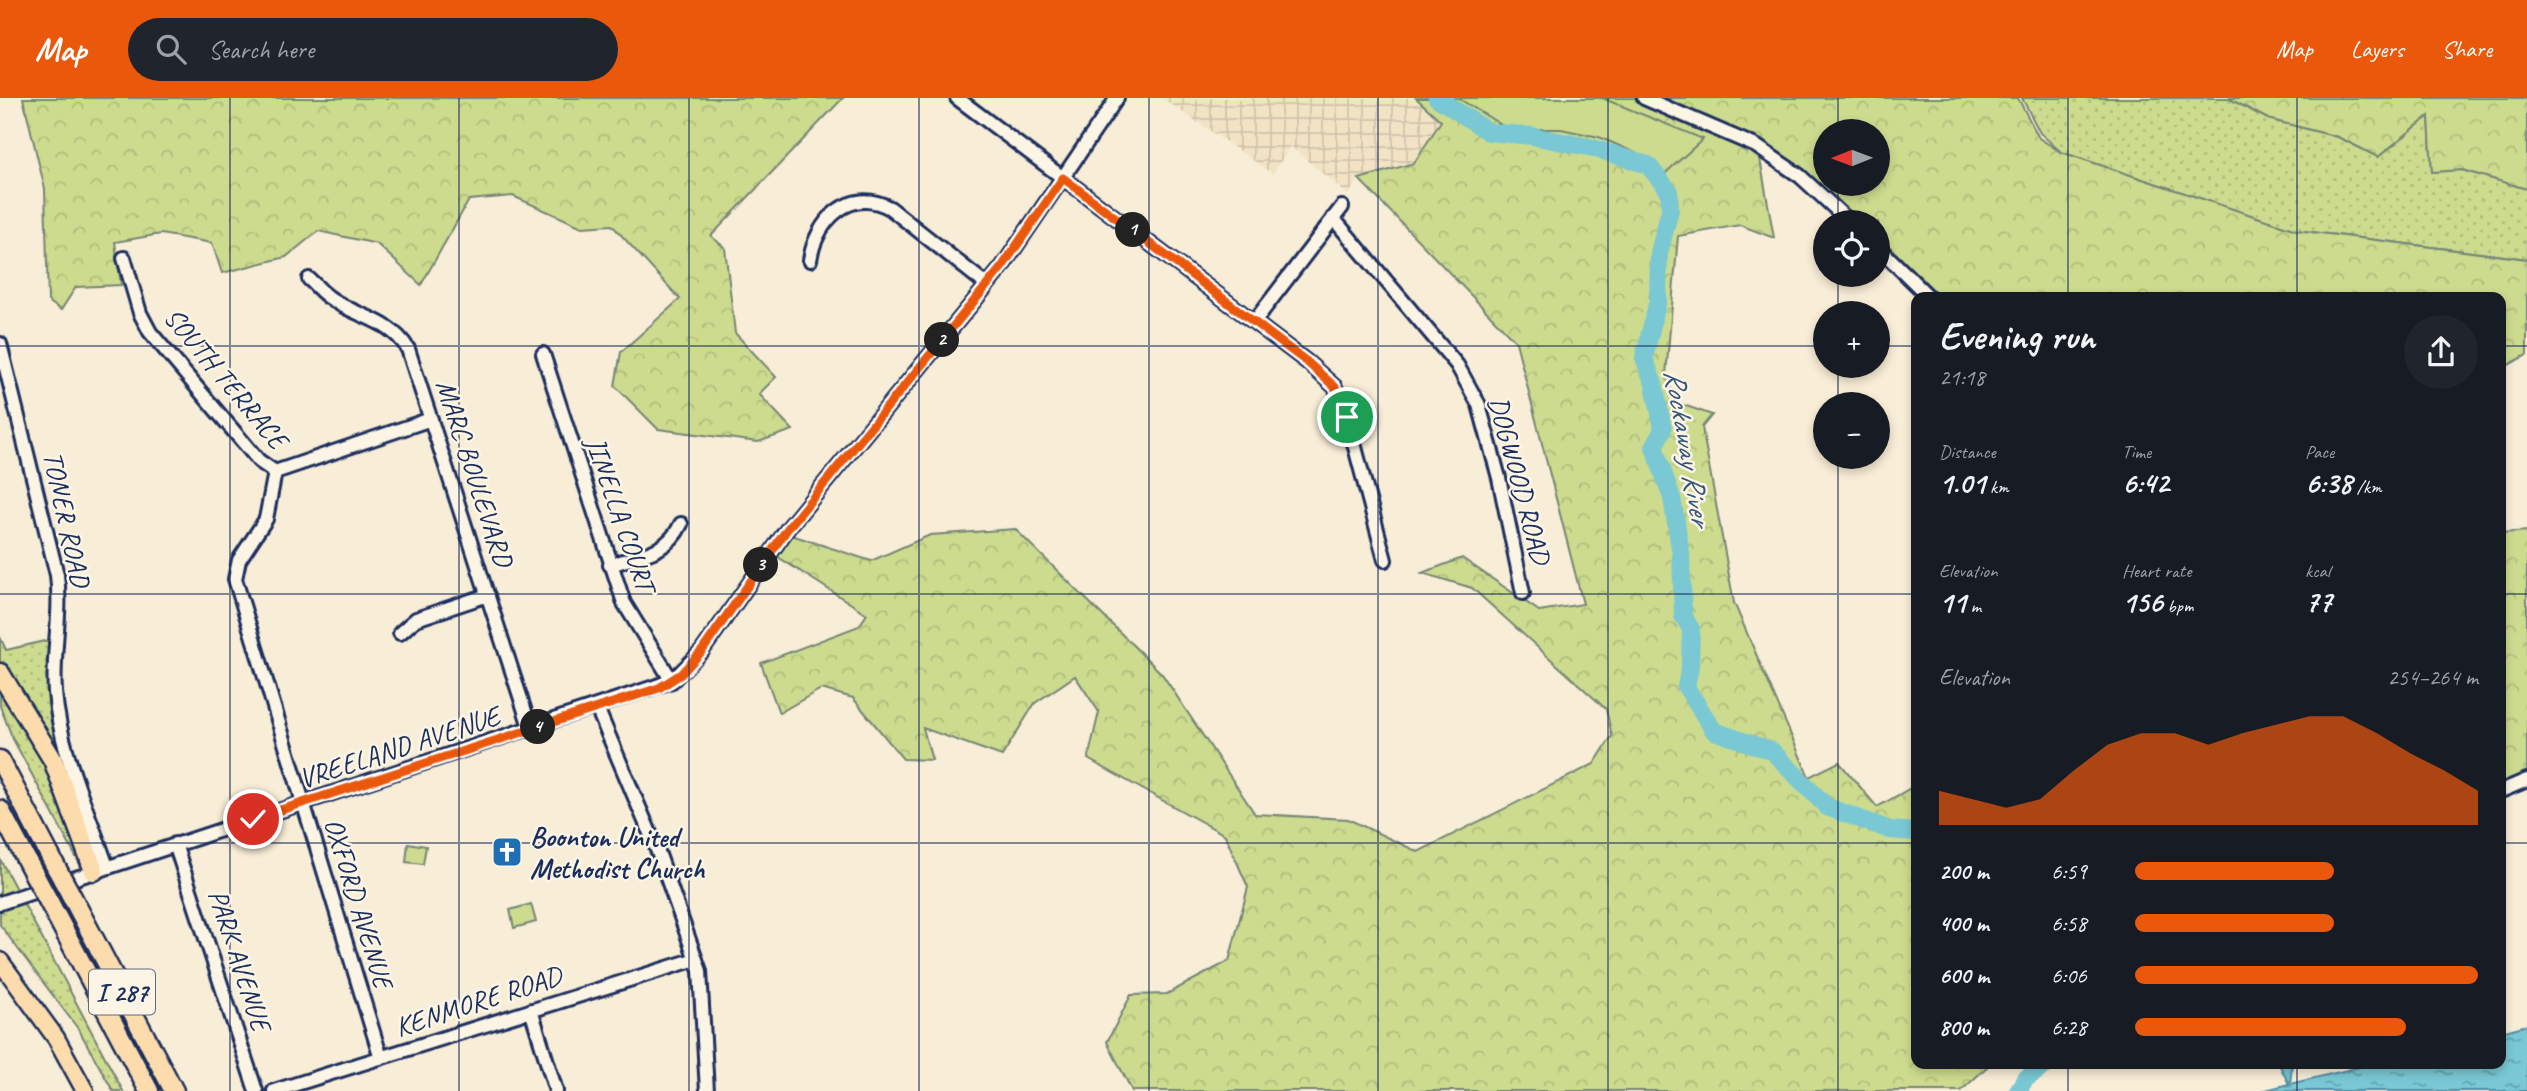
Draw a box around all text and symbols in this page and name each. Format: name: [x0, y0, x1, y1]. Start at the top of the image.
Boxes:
search box: [128, 18, 618, 81]
text: Map: [35, 28, 86, 70]
icon: search: [152, 30, 190, 68]
text: Search here: [208, 33, 314, 66]
text: Map: [2276, 34, 2313, 64]
text: Layers: [2351, 34, 2404, 64]
text: Share: [2442, 34, 2492, 64]
north arrow: [1813, 119, 1890, 196]
map controls: [1813, 119, 1890, 469]
button: locate: [1813, 210, 1890, 287]
pin: 1: [1116, 212, 1150, 248]
text: 1: [1128, 217, 1137, 241]
street label: SOUTH TERRACE: [157, 300, 298, 459]
button: +: [1813, 301, 1890, 378]
text: Evening run: [1939, 313, 2095, 360]
button: share: [2404, 315, 2478, 389]
pin: 2: [925, 322, 960, 358]
text: 2: [937, 327, 946, 351]
text: 21:18: [1939, 363, 1985, 392]
water label: Rockaway River: [1656, 366, 1721, 533]
street label: MARC BOULEVARD: [428, 375, 522, 573]
pin: [1317, 387, 1377, 447]
street label: DOGWOOD ROAD: [1481, 392, 1560, 570]
button: −: [1813, 392, 1890, 469]
icon: arrive: [1328, 398, 1366, 436]
street label: JINELLA COURT: [578, 430, 666, 602]
text: Distance: [1939, 440, 1996, 464]
text: Time: [2122, 440, 2151, 464]
text: Pace: [2305, 440, 2334, 464]
street label: TONER ROAD: [36, 448, 99, 592]
text: 1.01: [1939, 464, 1985, 502]
text: 6:42: [2122, 464, 2169, 502]
text: 6:38: [2305, 464, 2352, 502]
text: km: [1985, 475, 2009, 499]
text: /km: [2352, 475, 2382, 499]
pin: 3: [744, 547, 778, 582]
text: 3: [756, 552, 765, 576]
text: Elevation: [1939, 559, 1997, 583]
text: Heart rate: [2122, 559, 2191, 583]
text: kcal: [2305, 559, 2330, 583]
text: 11: [1939, 583, 1966, 621]
text: 156: [2122, 583, 2163, 621]
text: 77: [2305, 583, 2332, 621]
text: m: [1966, 594, 1981, 618]
text: bpm: [2163, 594, 2193, 618]
text: Elevation: [1939, 663, 2010, 692]
text: 254–264 m: [2387, 663, 2478, 692]
street label: VREELAND AVENUE: [294, 697, 507, 796]
pin: 4: [520, 710, 556, 744]
text: 4: [533, 714, 542, 738]
pin: [223, 789, 283, 849]
icon: check: [234, 800, 272, 838]
street label: OXFORD AVENUE: [317, 814, 402, 996]
place label: Boonton United Methodist Church: [530, 819, 706, 886]
church icon: Boonton United Methodist Church: [490, 835, 524, 869]
text: 200 m: [1939, 857, 1989, 886]
text: 6:59: [2051, 857, 2087, 886]
street label: PARK AVENUE: [201, 885, 280, 1038]
text: 400 m: [1939, 909, 1989, 938]
text: 6:58: [2051, 909, 2087, 938]
street label: KENMORE ROAD: [390, 957, 568, 1044]
text: 600 m: [1939, 961, 1989, 990]
text: 6:06: [2051, 961, 2087, 990]
road number: I 287: [89, 970, 155, 1014]
text: 800 m: [1939, 1013, 1989, 1042]
text: 6:28: [2051, 1013, 2087, 1042]

